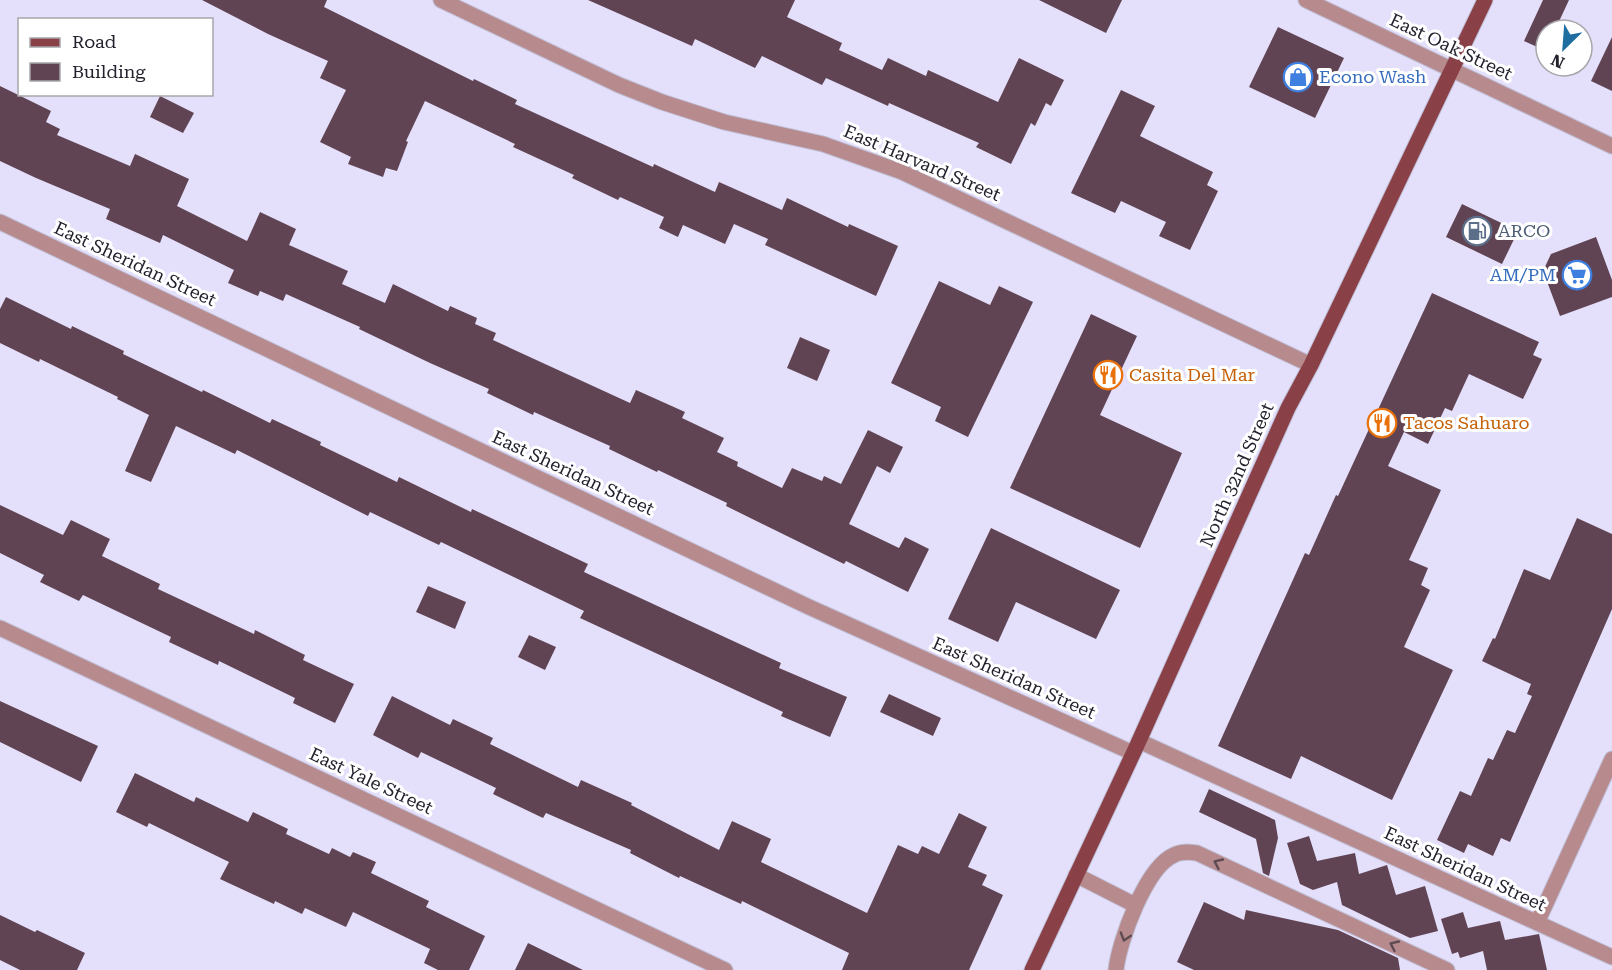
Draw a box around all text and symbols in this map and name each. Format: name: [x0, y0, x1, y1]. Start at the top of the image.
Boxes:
street label: East Oak Street: [1387, 9, 1516, 84]
legend: [18, 18, 213, 96]
north arrow: [1534, 18, 1594, 78]
text: Road: [72, 31, 117, 52]
text: N: [1548, 50, 1567, 72]
text: Building: [72, 61, 146, 82]
shop icon: Econo Wash: [1282, 61, 1314, 93]
place label: Econo Wash: [1319, 66, 1427, 87]
street label: East Harvard Street: [841, 120, 1004, 205]
fuel station icon: ARCO: [1461, 215, 1493, 247]
street label: East Sheridan Street: [51, 217, 220, 310]
place label: ARCO: [1498, 220, 1550, 241]
supermarket icon: AM/PM: [1561, 259, 1593, 291]
place label: AM/PM: [1490, 264, 1556, 285]
restaurant icon: Casita Del Mar: [1092, 359, 1124, 391]
place label: Casita Del Mar: [1129, 364, 1255, 385]
street label: North 32nd Street: [1195, 399, 1278, 550]
restaurant icon: Tacos Sahuaro: [1366, 407, 1398, 439]
place label: Tacos Sahuaro: [1403, 412, 1529, 433]
street label: East Sheridan Street: [489, 426, 658, 519]
street label: East Sheridan Street: [929, 632, 1099, 723]
street label: East Yale Street: [306, 743, 436, 818]
street label: East Sheridan Street: [1381, 822, 1550, 915]
one-way arrow: [1213, 858, 1224, 870]
one-way arrow: [1120, 931, 1132, 942]
one-way arrow: [1390, 941, 1401, 953]

